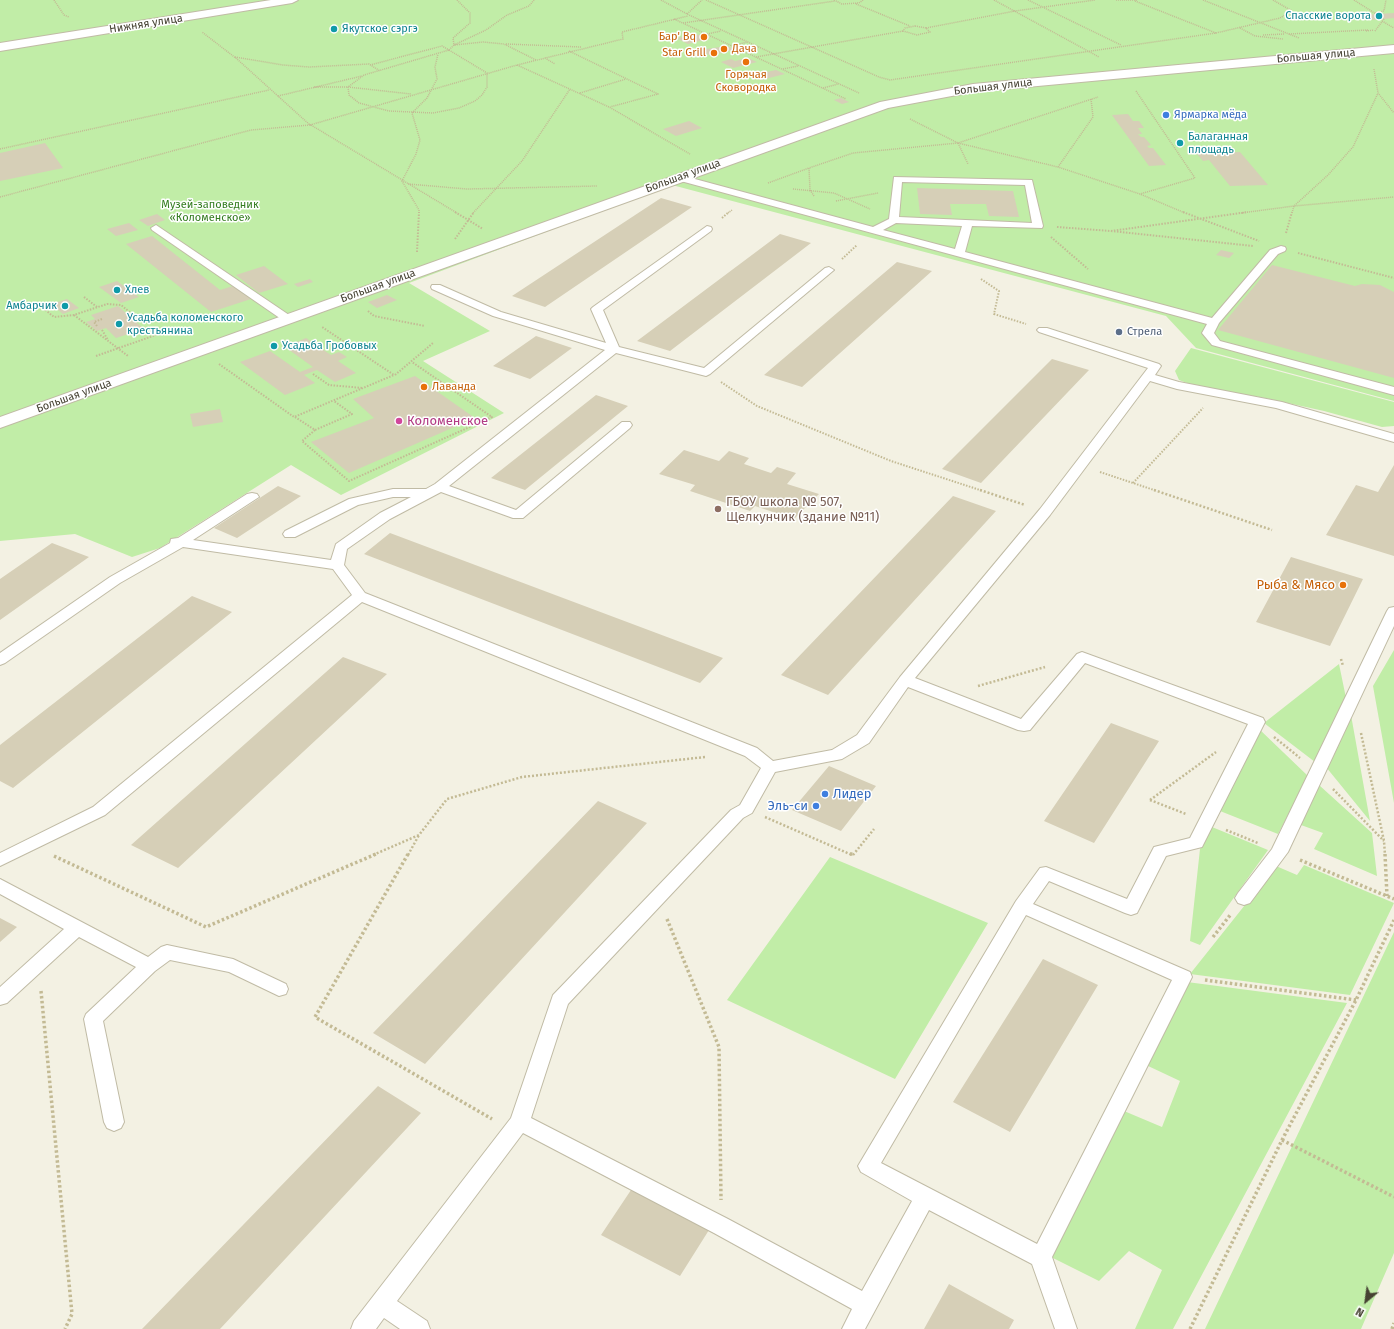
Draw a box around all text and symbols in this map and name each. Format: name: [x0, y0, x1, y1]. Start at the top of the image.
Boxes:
place label: Спасские ворота: [1285, 9, 1371, 23]
marker: Спасские ворота: [1374, 11, 1384, 21]
street label: Нижняя улица: [108, 12, 184, 36]
place label: Якутское сэргэ: [342, 22, 418, 36]
marker: Якутское сэргэ: [329, 24, 339, 34]
place label: Бар' Bq: [659, 30, 696, 44]
marker: Бар' Bq: [699, 32, 709, 42]
place label: Дача: [732, 42, 757, 56]
marker: Дача: [719, 44, 729, 54]
place label: Star Grill: [662, 46, 706, 60]
street label: Большая улица: [1276, 46, 1356, 66]
marker: Star Grill: [709, 48, 719, 58]
marker: Горячая Сковородка: [741, 57, 751, 67]
place label: Горячая Сковородка: [715, 68, 777, 94]
street label: Большая улица: [953, 76, 1033, 98]
place label: Ярмарка мёда: [1174, 108, 1247, 122]
marker: Ярмарка мёда: [1161, 110, 1171, 120]
place label: Балаганная площадь: [1188, 130, 1248, 156]
marker: Балаганная площадь: [1175, 138, 1185, 148]
street label: Большая улица: [644, 156, 722, 196]
park label: Музей-заповедник «Коломенское»: [161, 198, 259, 224]
street label: Большая улица: [339, 266, 417, 306]
place label: Хлев: [125, 283, 149, 297]
marker: Хлев: [112, 285, 122, 295]
place label: Амбарчик: [6, 299, 57, 313]
marker: Амбарчик: [60, 301, 70, 311]
place label: Усадьба коломенского крестьянина: [127, 311, 243, 337]
marker: Усадьба коломенского крестьянина: [114, 319, 124, 329]
place label: Стрела: [1127, 325, 1162, 339]
marker: Стрела: [1114, 327, 1124, 337]
place label: Усадьба Гробовых: [282, 339, 377, 353]
marker: Усадьба Гробовых: [269, 341, 279, 351]
street label: Большая улица: [35, 376, 113, 416]
place label: Лаванда: [432, 380, 476, 394]
marker: Лаванда: [419, 382, 429, 392]
place label: Коломенское: [407, 413, 488, 429]
marker: Коломенское: [394, 416, 404, 426]
place label: ГБОУ школа № 507, Щелкунчик (здание №11): [726, 494, 879, 525]
marker: ГБОУ школа № 507, Щелкунчик (здание №11): [713, 504, 723, 514]
place label: Рыба & Мясо: [1257, 577, 1335, 593]
marker: Рыба & Мясо: [1338, 580, 1348, 590]
place label: Лидер: [833, 786, 871, 802]
marker: Лидер: [820, 789, 830, 799]
place label: Эль-си: [768, 798, 808, 814]
marker: Эль-си: [811, 801, 821, 811]
north arrow: [1346, 1281, 1386, 1321]
text: N: [1354, 1304, 1366, 1319]

